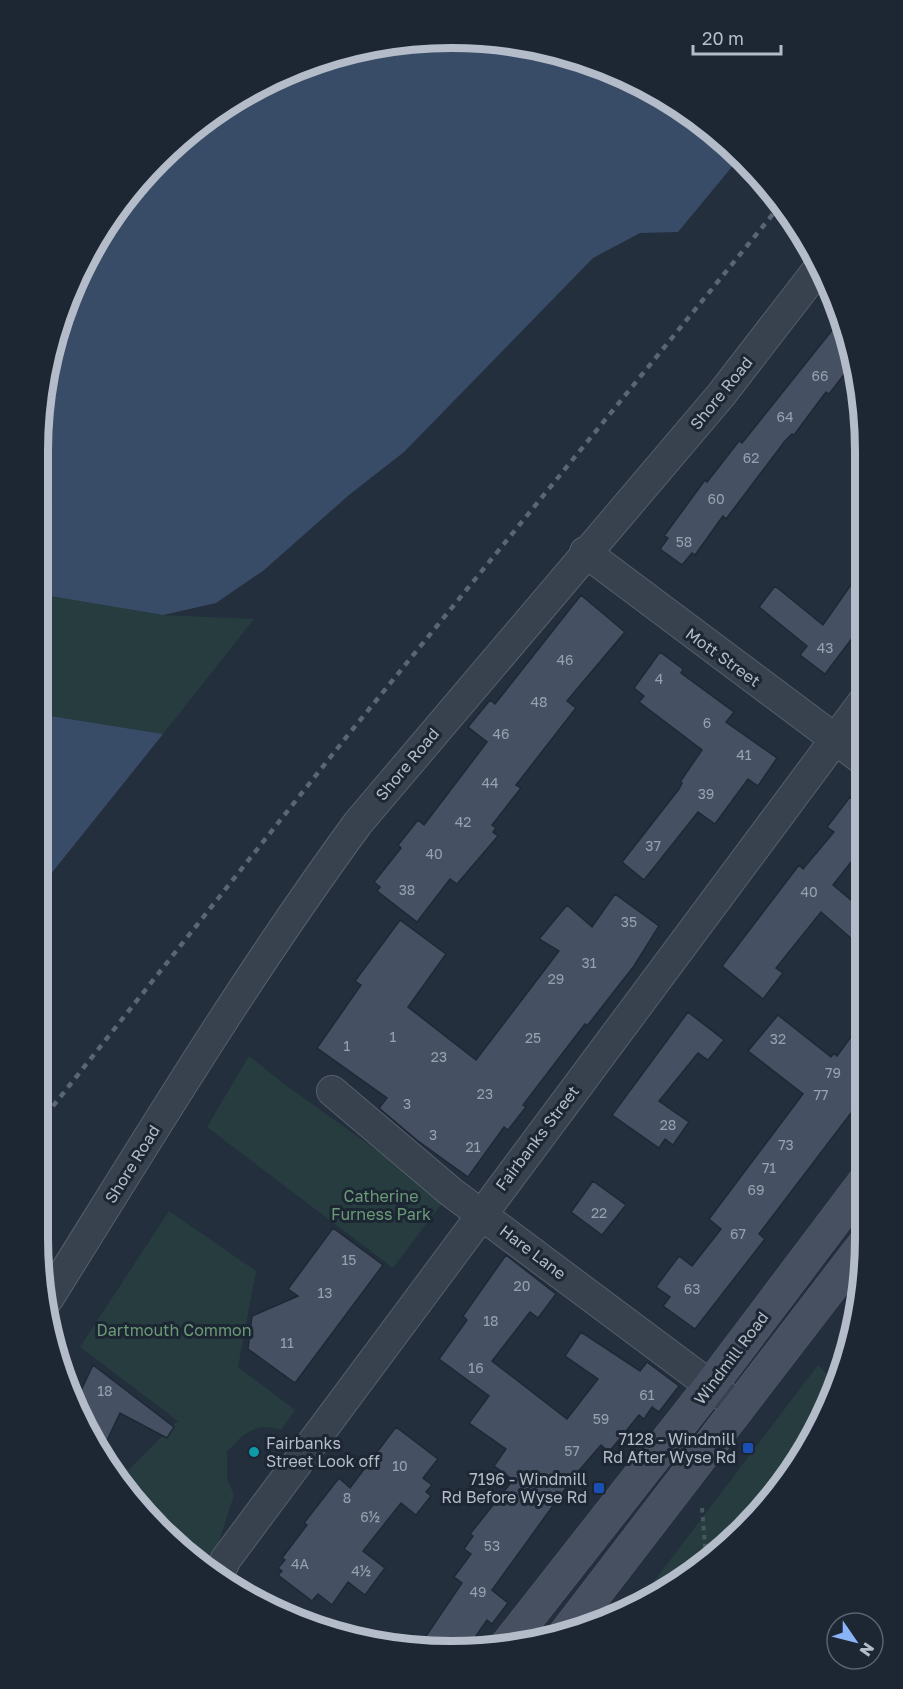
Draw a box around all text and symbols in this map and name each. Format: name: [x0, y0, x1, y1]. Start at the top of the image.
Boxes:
scale bar: [693, 18, 782, 56]
text: 20 m: [702, 27, 744, 49]
street label: Shore Road: [685, 352, 757, 434]
house number: 66: [812, 367, 828, 384]
house number: 64: [776, 408, 794, 425]
house number: 62: [743, 449, 759, 466]
house number: 60: [707, 490, 725, 507]
house number: 58: [676, 533, 692, 550]
street label: Mott Street: [682, 623, 764, 691]
house number: 43: [817, 639, 833, 656]
house number: 46: [556, 651, 574, 668]
house number: 4: [655, 670, 663, 687]
house number: 48: [530, 693, 548, 710]
house number: 6: [703, 714, 711, 731]
street label: Shore Road: [371, 724, 443, 804]
house number: 46: [492, 725, 510, 742]
house number: 41: [736, 746, 752, 763]
house number: 44: [481, 774, 499, 791]
house number: 39: [698, 785, 714, 802]
house number: 42: [455, 813, 471, 830]
house number: 37: [645, 837, 661, 854]
house number: 40: [425, 845, 443, 862]
house number: 38: [399, 881, 415, 898]
house number: 40: [800, 883, 818, 900]
house number: 35: [621, 913, 637, 930]
house number: 31: [582, 954, 597, 971]
house number: 29: [548, 970, 564, 987]
house number: 1: [390, 1028, 397, 1045]
house number: 25: [525, 1029, 541, 1046]
house number: 32: [770, 1030, 786, 1047]
house number: 1: [344, 1037, 351, 1054]
house number: 23: [431, 1048, 447, 1065]
house number: 79: [825, 1064, 841, 1081]
street label: Fairbanks Street: [491, 1082, 583, 1194]
house number: 23: [477, 1085, 493, 1102]
house number: 77: [814, 1086, 828, 1103]
house number: 3: [403, 1095, 411, 1112]
house number: 28: [660, 1116, 676, 1133]
street label: Shore Road: [100, 1121, 164, 1207]
house number: 3: [429, 1126, 437, 1143]
house number: 73: [778, 1136, 794, 1153]
house number: 21: [466, 1138, 481, 1155]
house number: 71: [762, 1159, 776, 1176]
house number: 69: [748, 1181, 764, 1198]
park label: Catherine Furness Park: [331, 1186, 431, 1224]
house number: 22: [591, 1204, 607, 1221]
street label: Hare Lane: [496, 1221, 570, 1283]
house number: 67: [730, 1225, 746, 1242]
house number: 15: [342, 1251, 356, 1268]
house number: 20: [514, 1277, 530, 1294]
house number: 63: [684, 1280, 700, 1297]
house number: 13: [318, 1284, 332, 1301]
street label: Windmill Road: [690, 1308, 772, 1408]
house number: 18: [483, 1312, 499, 1329]
park label: Dartmouth Common: [96, 1320, 252, 1340]
house number: 11: [280, 1334, 294, 1351]
house number: 16: [468, 1359, 484, 1376]
house number: 18: [97, 1382, 113, 1399]
house number: 61: [639, 1386, 655, 1403]
house number: 59: [593, 1410, 609, 1427]
place label: 7128 - Windmill Rd After Wyse Rd: [602, 1429, 736, 1467]
place label: Fairbanks Street Look off: [266, 1433, 380, 1471]
marker: 7128 - Windmill Rd After Wyse Rd: [741, 1441, 755, 1455]
house number: 57: [564, 1442, 580, 1459]
marker: Fairbanks Street Look off: [247, 1445, 261, 1459]
house number: 10: [392, 1457, 408, 1474]
place label: 7196 - Windmill Rd Before Wyse Rd: [441, 1469, 587, 1507]
marker: 7196 - Windmill Rd Before Wyse Rd: [592, 1481, 606, 1495]
house number: 8: [343, 1489, 351, 1506]
house number: 6½: [360, 1508, 380, 1525]
house number: 53: [484, 1537, 500, 1554]
house number: 4A: [291, 1555, 310, 1572]
house number: 4½: [351, 1562, 371, 1579]
house number: 49: [469, 1583, 487, 1600]
north arrow: [825, 1611, 885, 1671]
text: N: [856, 1639, 879, 1660]

